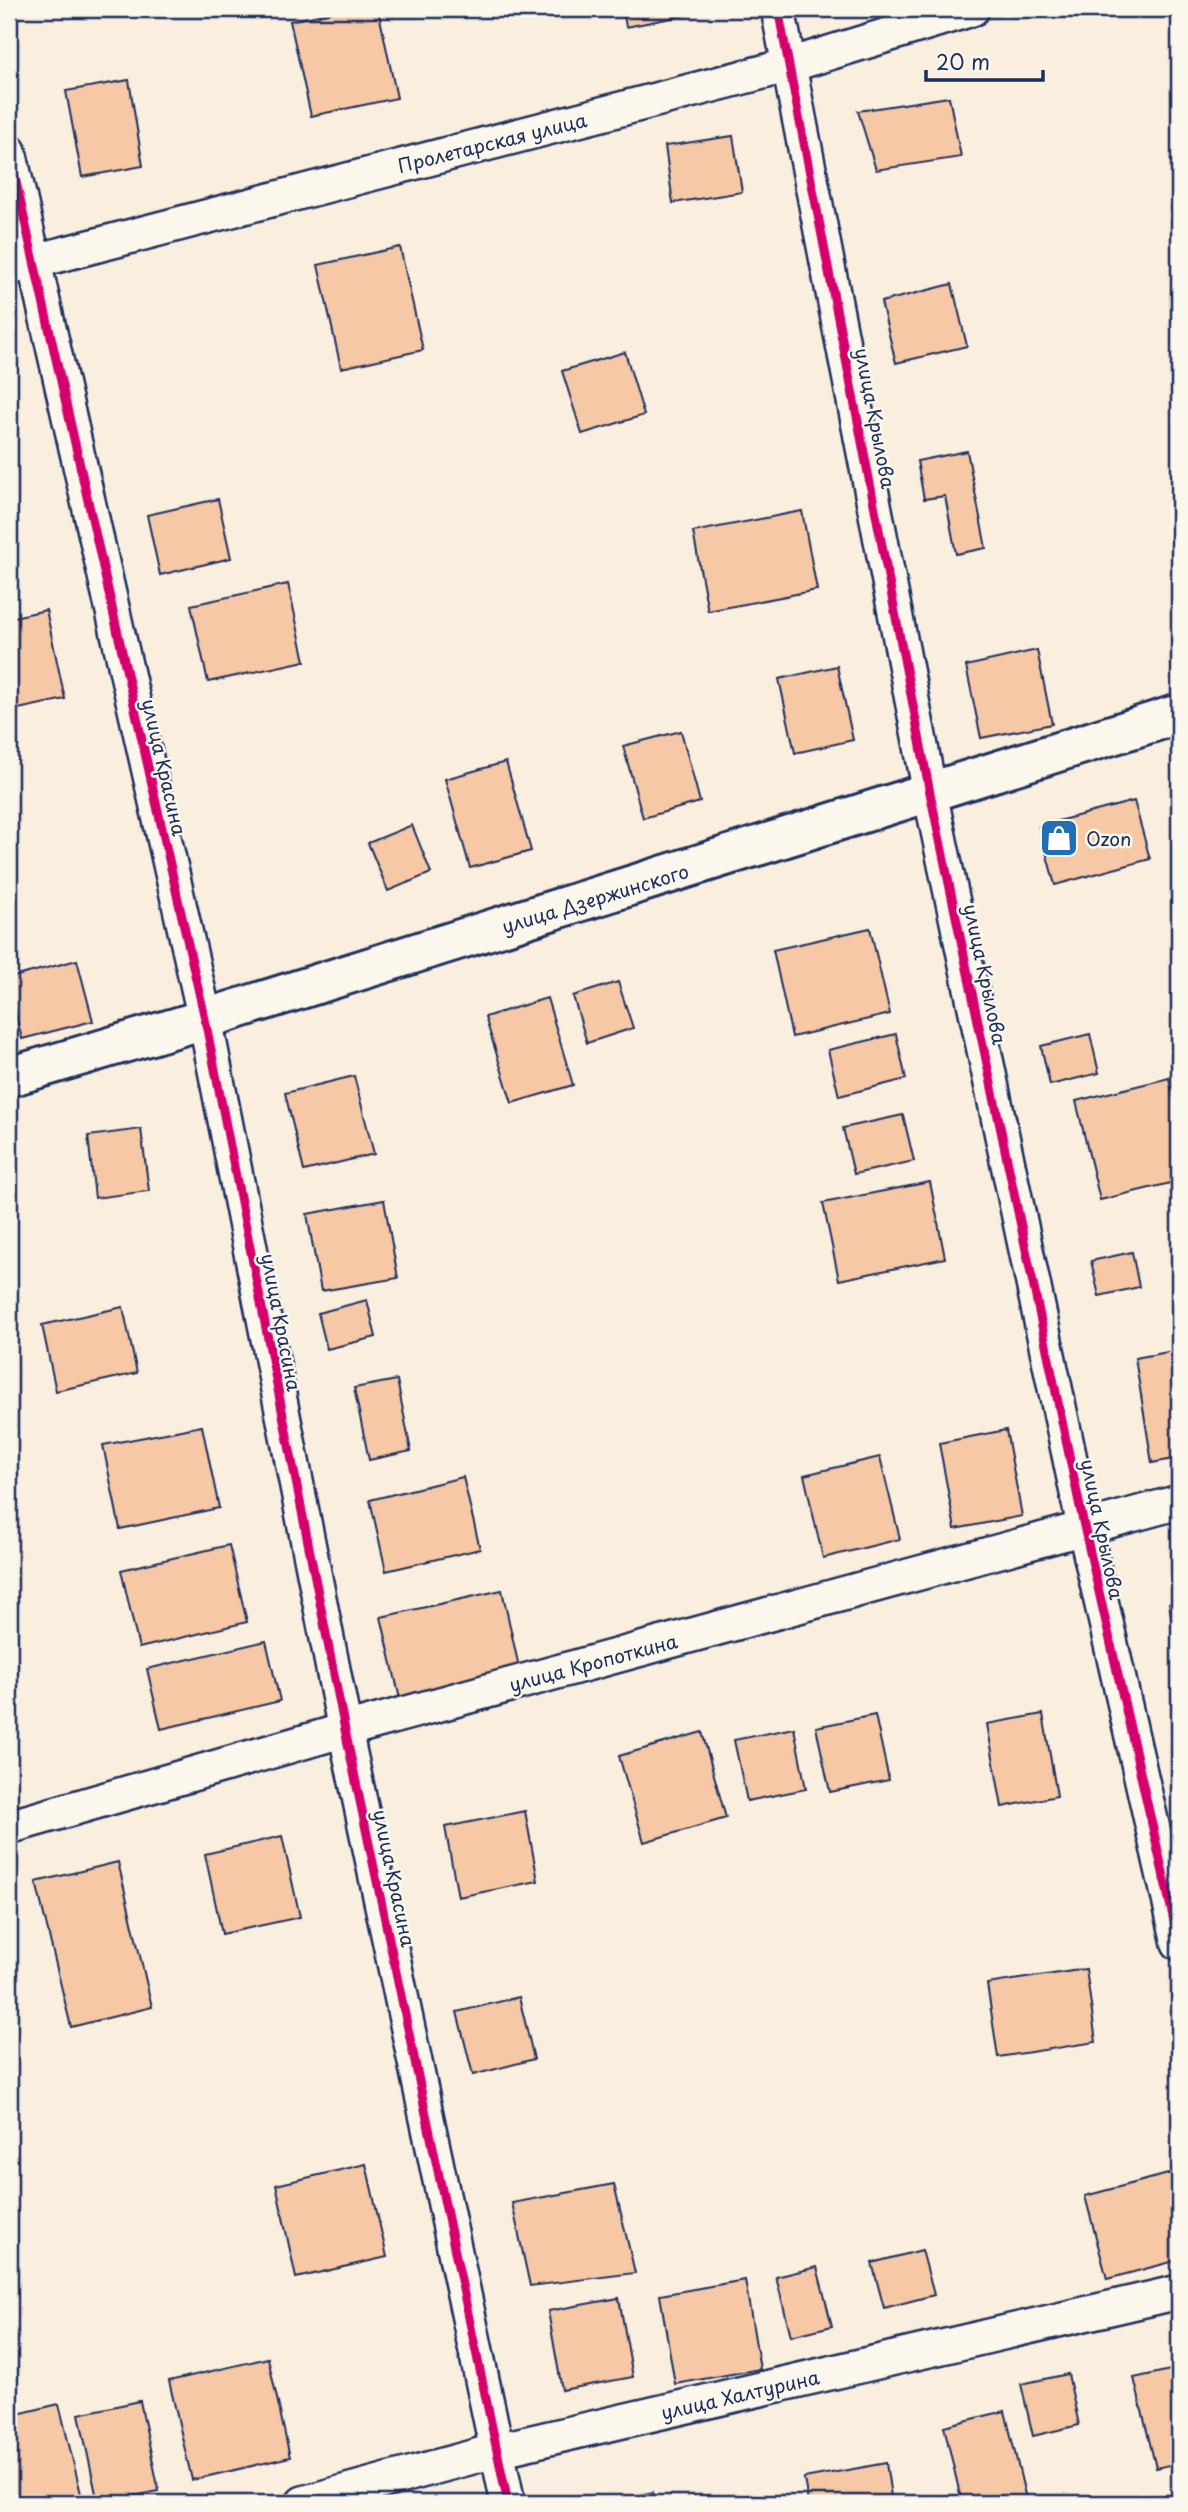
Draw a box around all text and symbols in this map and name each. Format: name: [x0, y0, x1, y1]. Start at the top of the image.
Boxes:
scale bar: [926, 38, 1043, 82]
text: 20 m: [936, 45, 990, 77]
street label: Пролетарская улица: [394, 105, 590, 179]
street label: улица Крылова: [849, 345, 903, 491]
street label: улица Красина: [136, 696, 194, 838]
shop icon: Ozon: [1038, 817, 1080, 859]
place label: Ozon: [1086, 824, 1131, 852]
street label: улица Дзержинского: [498, 856, 692, 940]
street label: улица Крылова: [957, 901, 1015, 1047]
street label: улица Красина: [255, 1251, 309, 1393]
street label: улица Крылова: [1074, 1456, 1132, 1602]
street label: улица Кропоткина: [506, 1626, 680, 1698]
street label: улица Красина: [367, 1807, 423, 1949]
street label: улица Халтурина: [658, 2362, 822, 2426]

